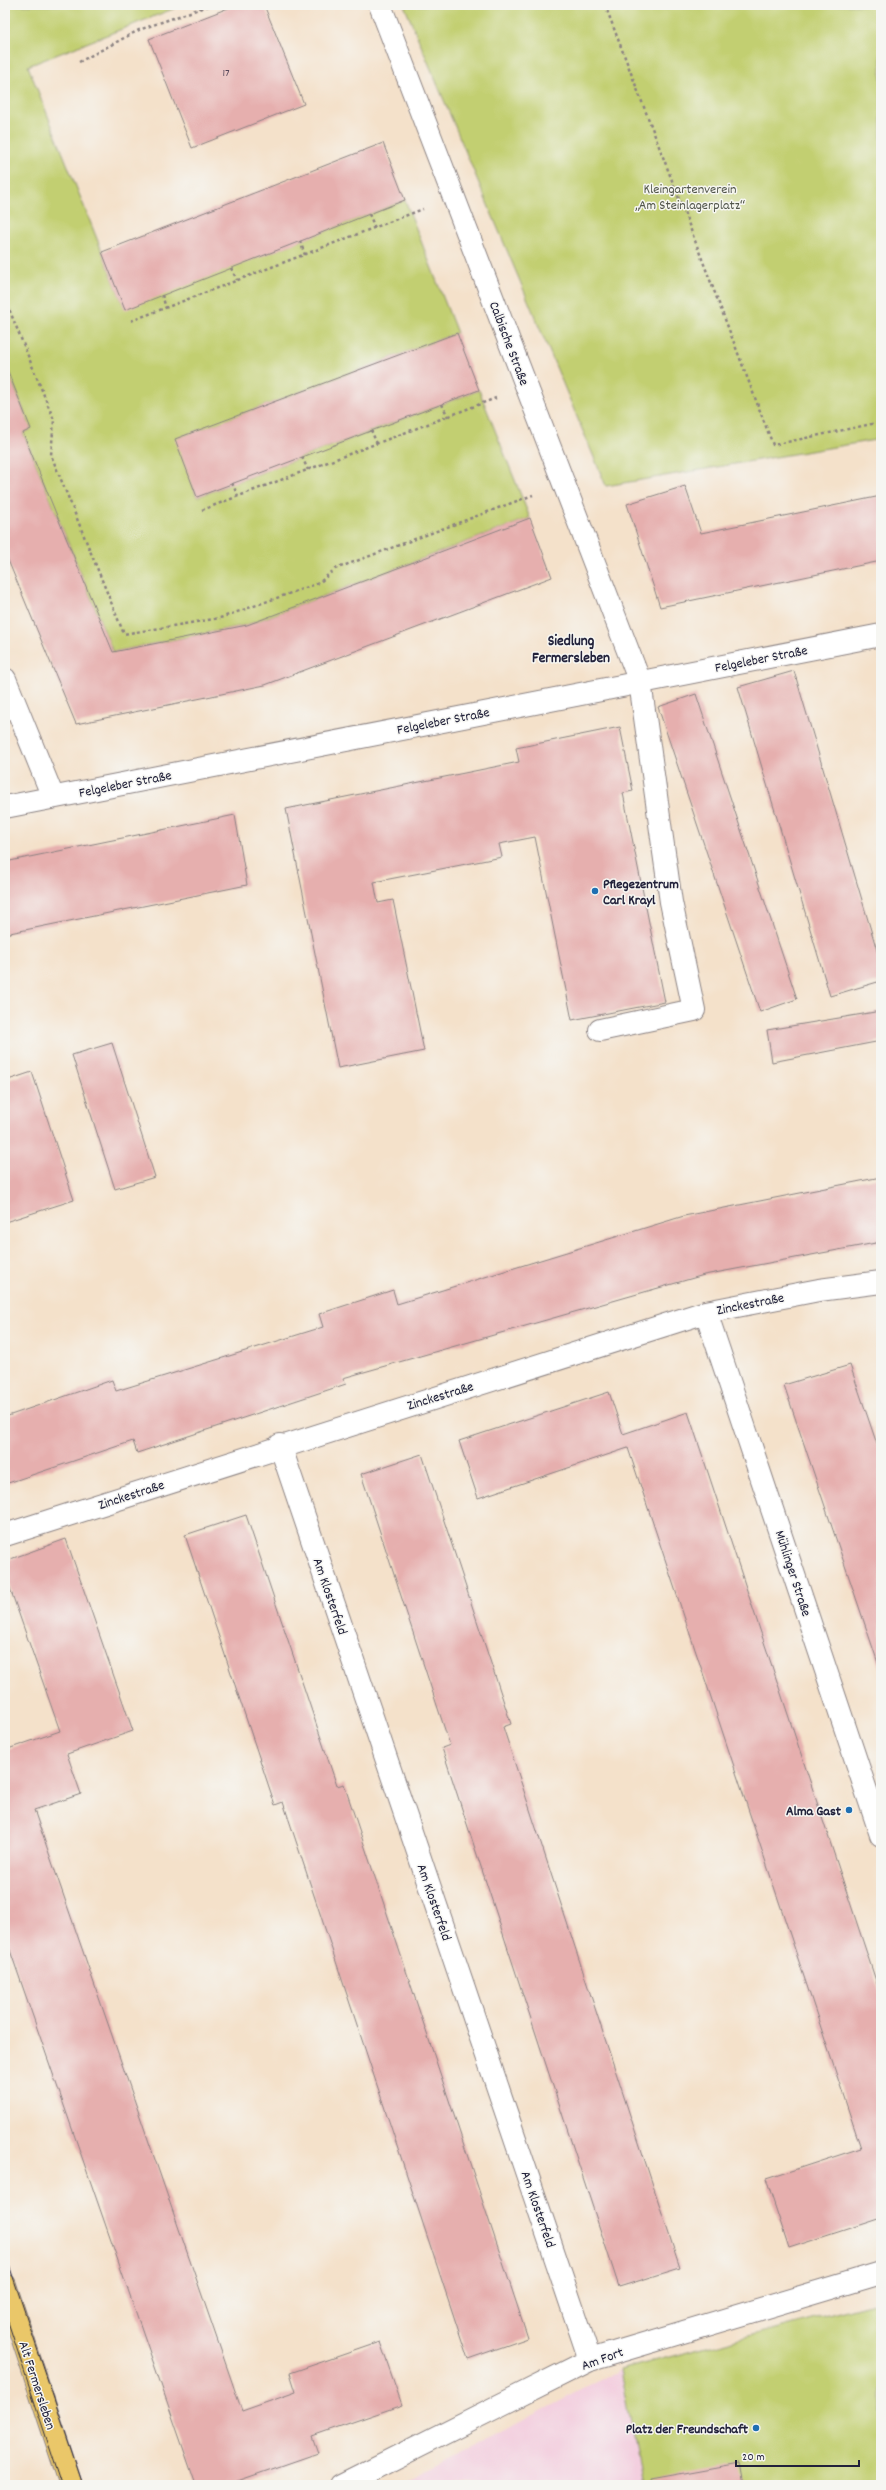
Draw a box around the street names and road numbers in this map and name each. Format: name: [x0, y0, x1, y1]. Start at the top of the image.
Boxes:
street label: Calbische Straße: [483, 299, 533, 389]
street label: Felgeleber Straße: [713, 641, 809, 679]
street label: Felgeleber Straße: [395, 703, 491, 741]
street label: Felgeleber Straße: [77, 766, 173, 804]
street label: Zinckestraße: [715, 1289, 786, 1321]
street label: Zinckestraße: [405, 1377, 476, 1416]
street label: Zinckestraße: [96, 1476, 167, 1516]
street label: Mühlinger Straße: [769, 1528, 815, 1619]
street label: Am Klosterfeld: [307, 1556, 352, 1638]
street label: Am Klosterfeld: [411, 1862, 456, 1944]
street label: Am Klosterfeld: [515, 2169, 560, 2251]
street label: Alt Fermersleben: [12, 2339, 60, 2432]
street label: Am Fort: [579, 2343, 626, 2377]

